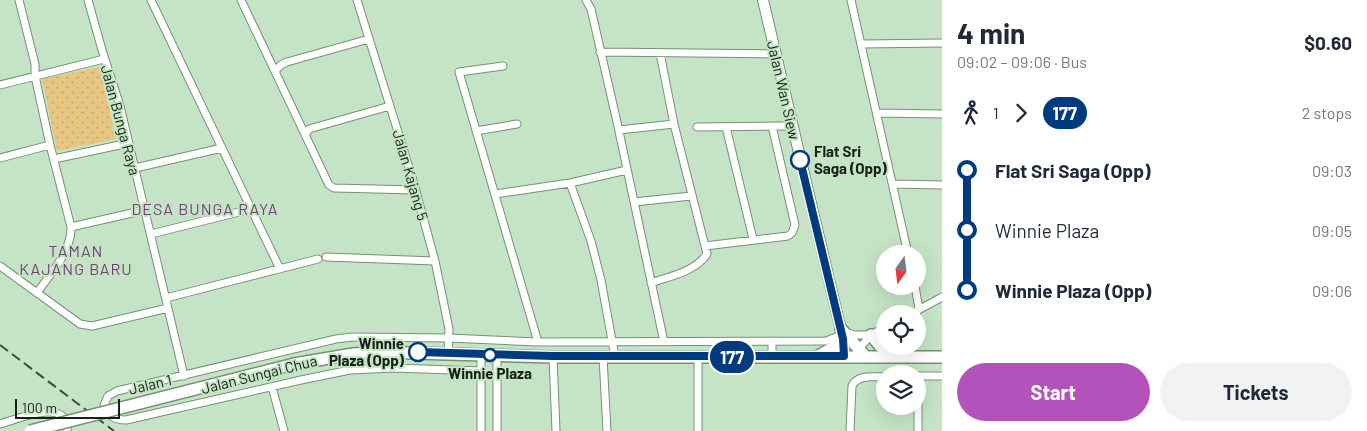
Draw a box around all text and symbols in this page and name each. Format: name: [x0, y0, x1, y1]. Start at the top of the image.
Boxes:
text: 4 min: [957, 16, 1025, 50]
text: $0.60: [1304, 31, 1352, 54]
street label: Jalan Wan Siew: [764, 39, 804, 141]
text: 09:02 – 09:06 · Bus: [957, 52, 1087, 71]
street label: Jalan Bunga Raya: [98, 63, 144, 177]
icon: walk: [957, 99, 985, 127]
icon: forward: [1007, 99, 1035, 127]
text: 177: [1053, 102, 1077, 124]
text: 1: [993, 103, 999, 122]
text: 2 stops: [1302, 103, 1352, 122]
street label: Jalan Kajang 5: [389, 128, 433, 222]
place label: Flat Sri Saga (Opp): [814, 142, 888, 177]
marker: Flat Sri Saga (Opp): [790, 150, 810, 170]
text: Flat Sri Saga (Opp): [995, 159, 1151, 182]
text: 09:03: [1312, 161, 1352, 180]
district label: DESA BUNGA RAYA: [131, 199, 279, 218]
text: Winnie Plaza: [995, 219, 1099, 242]
text: 09:05: [1312, 221, 1352, 240]
district label: TAMAN KAJANG BARU: [19, 241, 133, 278]
north arrow: [876, 245, 926, 295]
map controls: [876, 245, 926, 415]
text: Winnie Plaza (Opp): [995, 279, 1151, 302]
text: 09:06: [1312, 281, 1352, 300]
button: locate: [876, 305, 926, 355]
place label: Winnie Plaza (Opp): [329, 334, 405, 369]
line badge: 177: [703, 341, 761, 373]
marker: Winnie Plaza (Opp): [408, 342, 428, 362]
text: 177: [720, 346, 744, 368]
marker: Winnie Plaza: [483, 348, 497, 362]
street label: Jalan Sungai Chua: [199, 351, 319, 397]
button: Start: [957, 363, 1150, 421]
button: Tickets: [1160, 363, 1352, 421]
place label: Winnie Plaza: [448, 364, 532, 382]
button: layers: [876, 365, 926, 415]
street label: Jalan 1: [127, 370, 173, 398]
scale bar: [15, 396, 120, 419]
text: 100 m: [22, 399, 57, 416]

